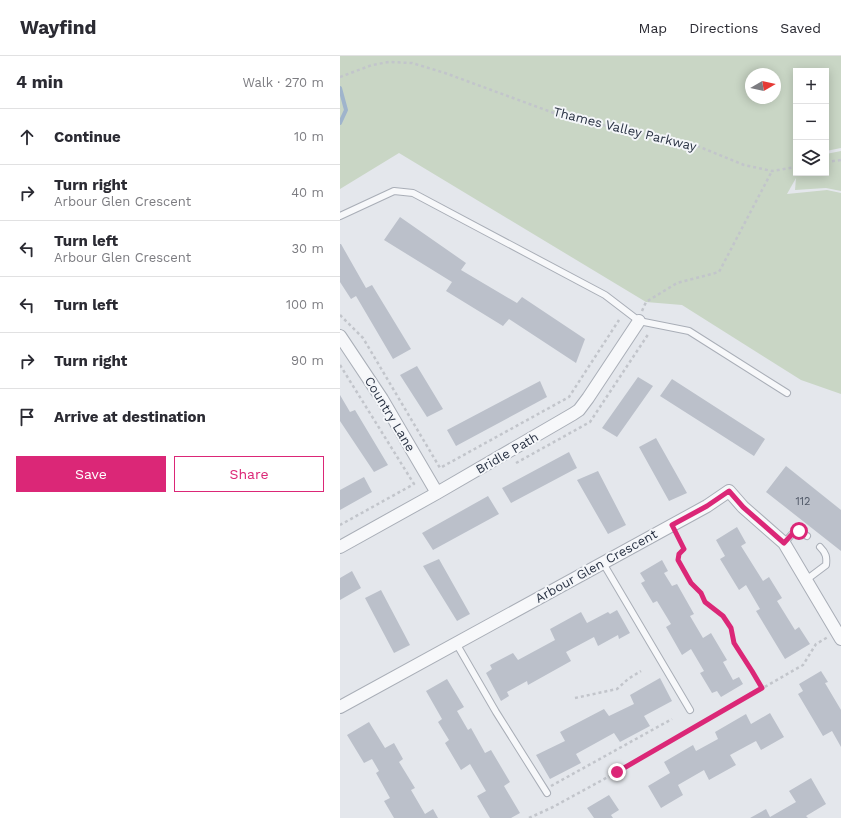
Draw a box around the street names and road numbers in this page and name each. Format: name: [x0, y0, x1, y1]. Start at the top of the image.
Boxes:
street label: Thames Valley Parkway: [552, 104, 698, 154]
street label: Country Lane: [362, 374, 418, 454]
street label: Bridle Path: [473, 429, 541, 477]
street label: Arbour Glen Crescent: [532, 526, 660, 606]

